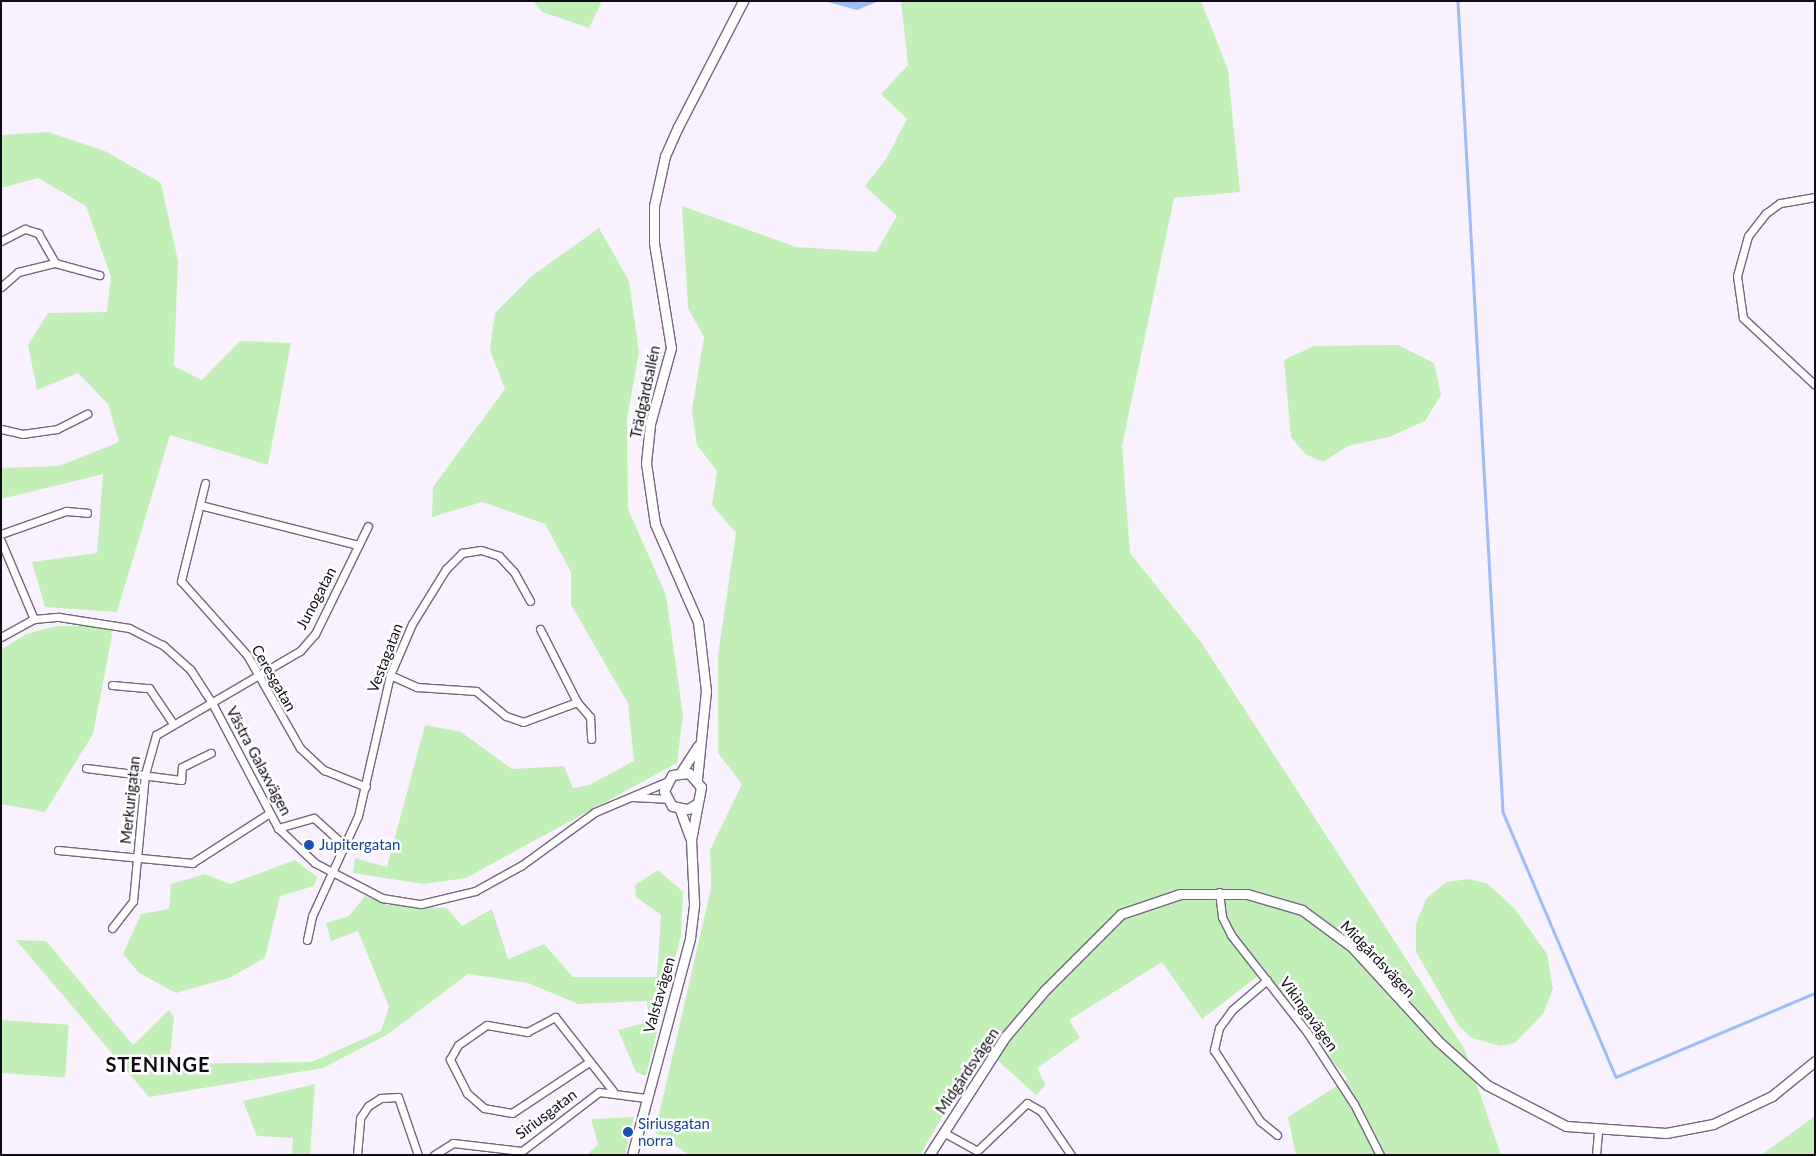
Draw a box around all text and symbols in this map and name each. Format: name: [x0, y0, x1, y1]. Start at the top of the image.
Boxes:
street label: Trädgårdsallén: [626, 344, 664, 440]
street label: Junogatan: [292, 564, 340, 632]
street label: Vestagatan: [364, 621, 406, 695]
street label: Ceresgatan: [248, 642, 300, 714]
street label: Västra Galaxvägen: [223, 703, 295, 819]
street label: Merkurigatan: [116, 755, 144, 845]
place label: Jupitergatan: [319, 836, 400, 854]
marker: Jupitergatan: [303, 839, 315, 851]
street label: Midgårdsvägen: [1337, 917, 1419, 1001]
street label: Valstavägen: [640, 955, 678, 1035]
street label: Vikingavägen: [1276, 973, 1342, 1055]
street label: Midgårdsvägen: [932, 1025, 1002, 1117]
district label: STENINGE: [104, 1052, 212, 1076]
street label: Siriusgatan: [512, 1085, 580, 1143]
place label: Siriusgatan norra: [638, 1114, 710, 1149]
marker: Siriusgatan norra: [622, 1126, 634, 1138]

